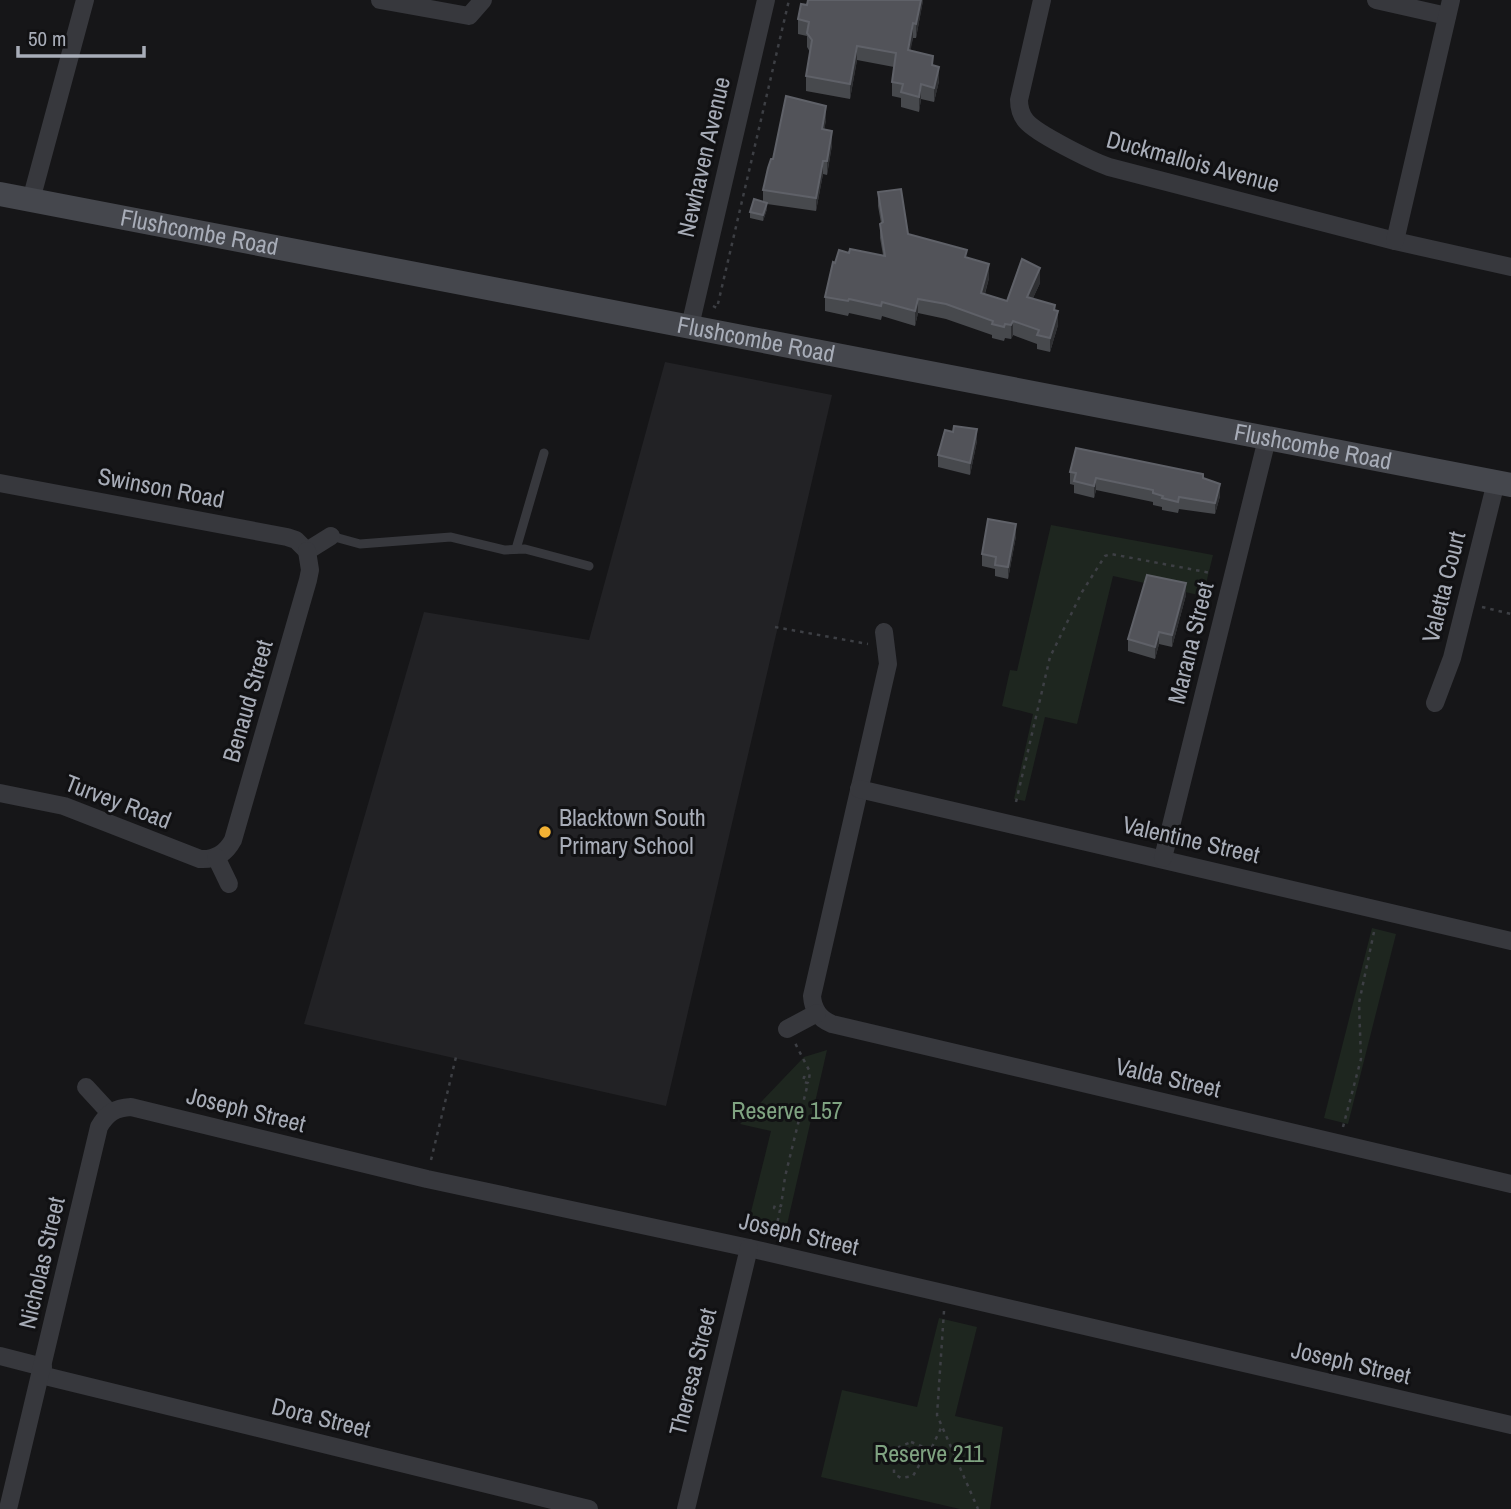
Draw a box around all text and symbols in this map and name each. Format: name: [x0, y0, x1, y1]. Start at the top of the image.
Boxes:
scale bar: [18, 14, 144, 58]
text: 50 m: [28, 24, 66, 53]
street label: Newhaven Avenue: [669, 73, 737, 240]
street label: Duckmallois Avenue: [1103, 123, 1283, 200]
street label: Flushcombe Road: [118, 201, 281, 262]
street label: Flushcombe Road: [675, 308, 838, 369]
street label: Flushcombe Road: [1232, 415, 1395, 477]
street label: Swinson Road: [95, 459, 227, 515]
street label: Valetta Court: [1414, 527, 1472, 646]
street label: Marana Street: [1159, 578, 1221, 707]
street label: Benaud Street: [214, 635, 280, 766]
street label: Turvey Road: [61, 766, 176, 836]
place label: Blacktown South Primary School: [559, 801, 706, 861]
street label: Valentine Street: [1120, 808, 1263, 870]
marker: Blacktown South Primary School: [537, 824, 553, 840]
street label: Valda Street: [1113, 1049, 1224, 1105]
street label: Joseph Street: [183, 1079, 310, 1139]
park label: Reserve 157: [731, 1094, 843, 1126]
street label: Nicholas Street: [10, 1193, 72, 1332]
street label: Joseph Street: [736, 1204, 862, 1262]
street label: Theresa Street: [661, 1304, 723, 1439]
street label: Joseph Street: [1288, 1333, 1414, 1391]
street label: Dora Street: [269, 1389, 374, 1445]
park label: Reserve 211: [874, 1437, 984, 1469]

